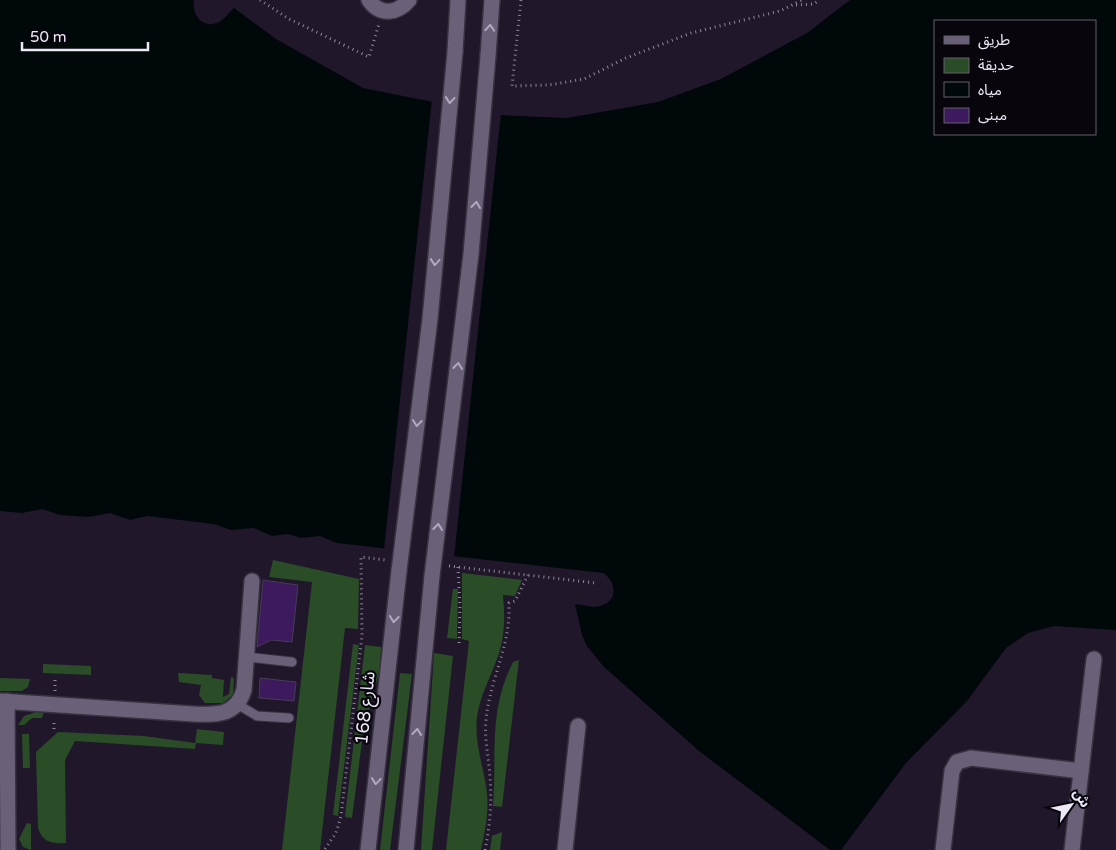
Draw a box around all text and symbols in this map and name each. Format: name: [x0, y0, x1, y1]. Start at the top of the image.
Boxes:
scale bar: [22, 20, 149, 52]
legend: [934, 20, 1096, 135]
one-way arrow: [485, 24, 496, 32]
text: 50 m: [30, 28, 67, 46]
text: طريق: [978, 31, 1010, 50]
text: حديقة: [978, 56, 1014, 74]
text: مياه: [978, 81, 1002, 99]
one-way arrow: [445, 96, 456, 104]
text: مبنى: [978, 106, 1007, 124]
one-way arrow: [470, 200, 481, 208]
one-way arrow: [430, 258, 441, 266]
one-way arrow: [452, 362, 463, 370]
one-way arrow: [412, 420, 423, 428]
one-way arrow: [432, 523, 443, 531]
one-way arrow: [388, 616, 399, 624]
street label: شارع 168: [350, 670, 383, 746]
one-way arrow: [411, 728, 422, 736]
one-way arrow: [371, 777, 382, 785]
north arrow: [1046, 780, 1096, 830]
text: ش: [1069, 786, 1094, 811]

